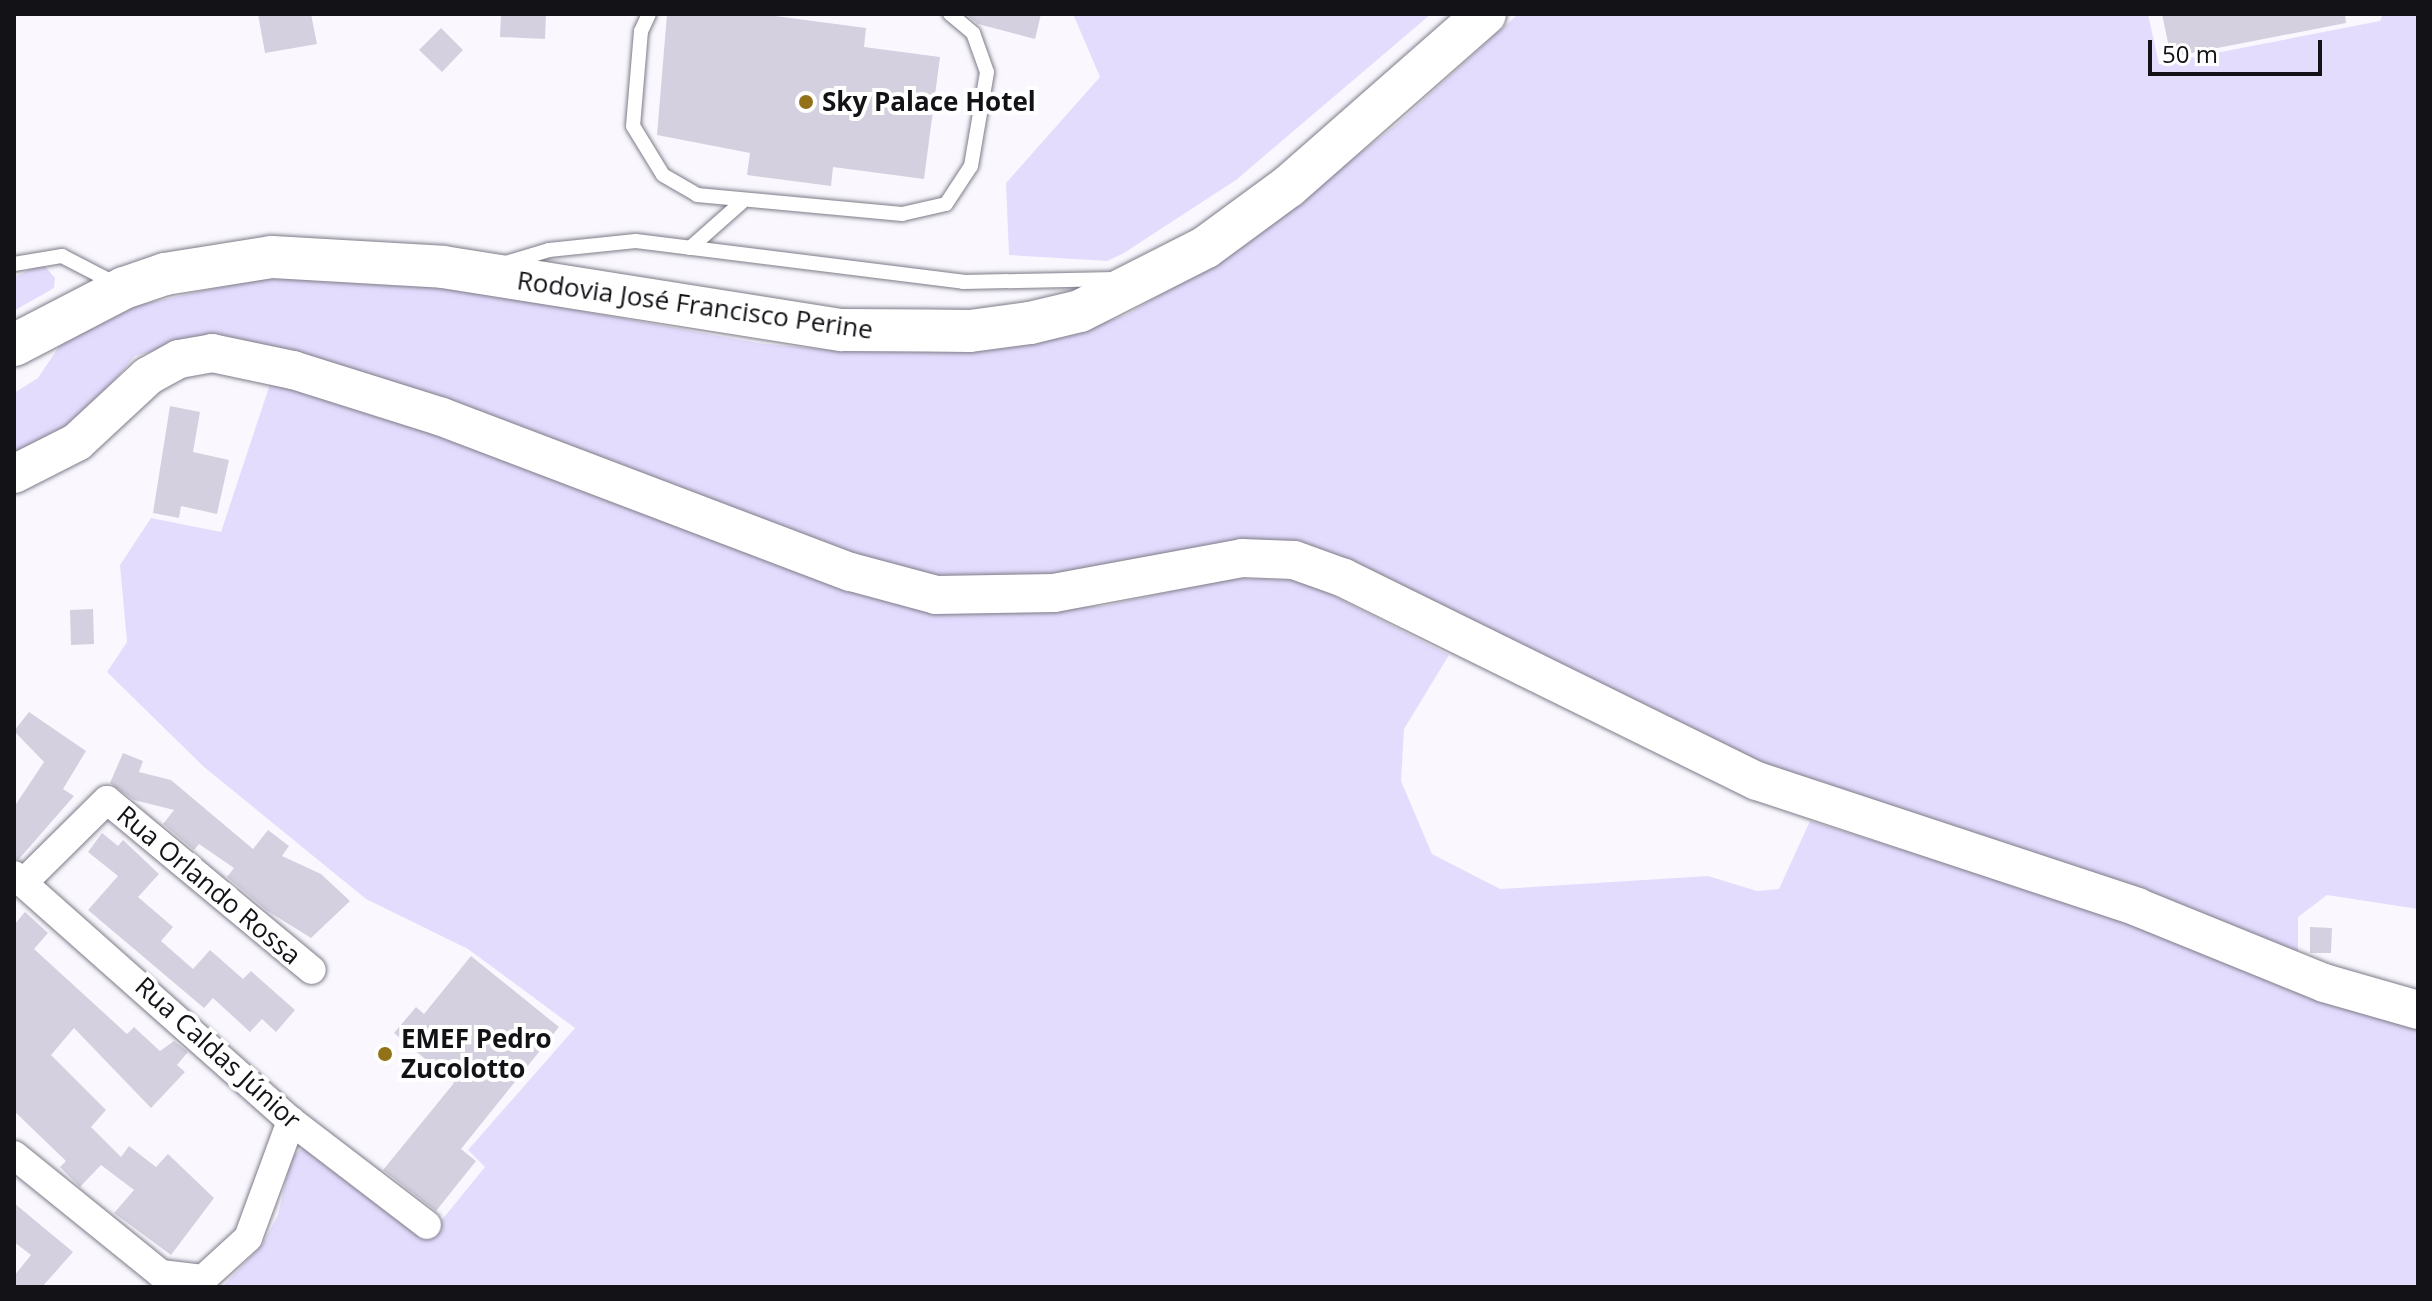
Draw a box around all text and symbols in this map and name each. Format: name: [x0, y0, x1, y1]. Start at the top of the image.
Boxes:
scale bar: [2152, 24, 2326, 74]
text: 50 m: [2162, 37, 2218, 70]
place label: Sky Palace Hotel: [822, 86, 1036, 118]
marker: Sky Palace Hotel: [797, 93, 815, 111]
street label: Rodovia José Francisco Perine: [515, 265, 875, 345]
street label: Rua Orlando Rossa: [111, 799, 307, 971]
street label: Rua Caldas Júnior: [129, 971, 307, 1135]
place label: EMEF Pedro Zucolotto: [401, 1023, 552, 1084]
marker: EMEF Pedro Zucolotto: [376, 1045, 394, 1063]

